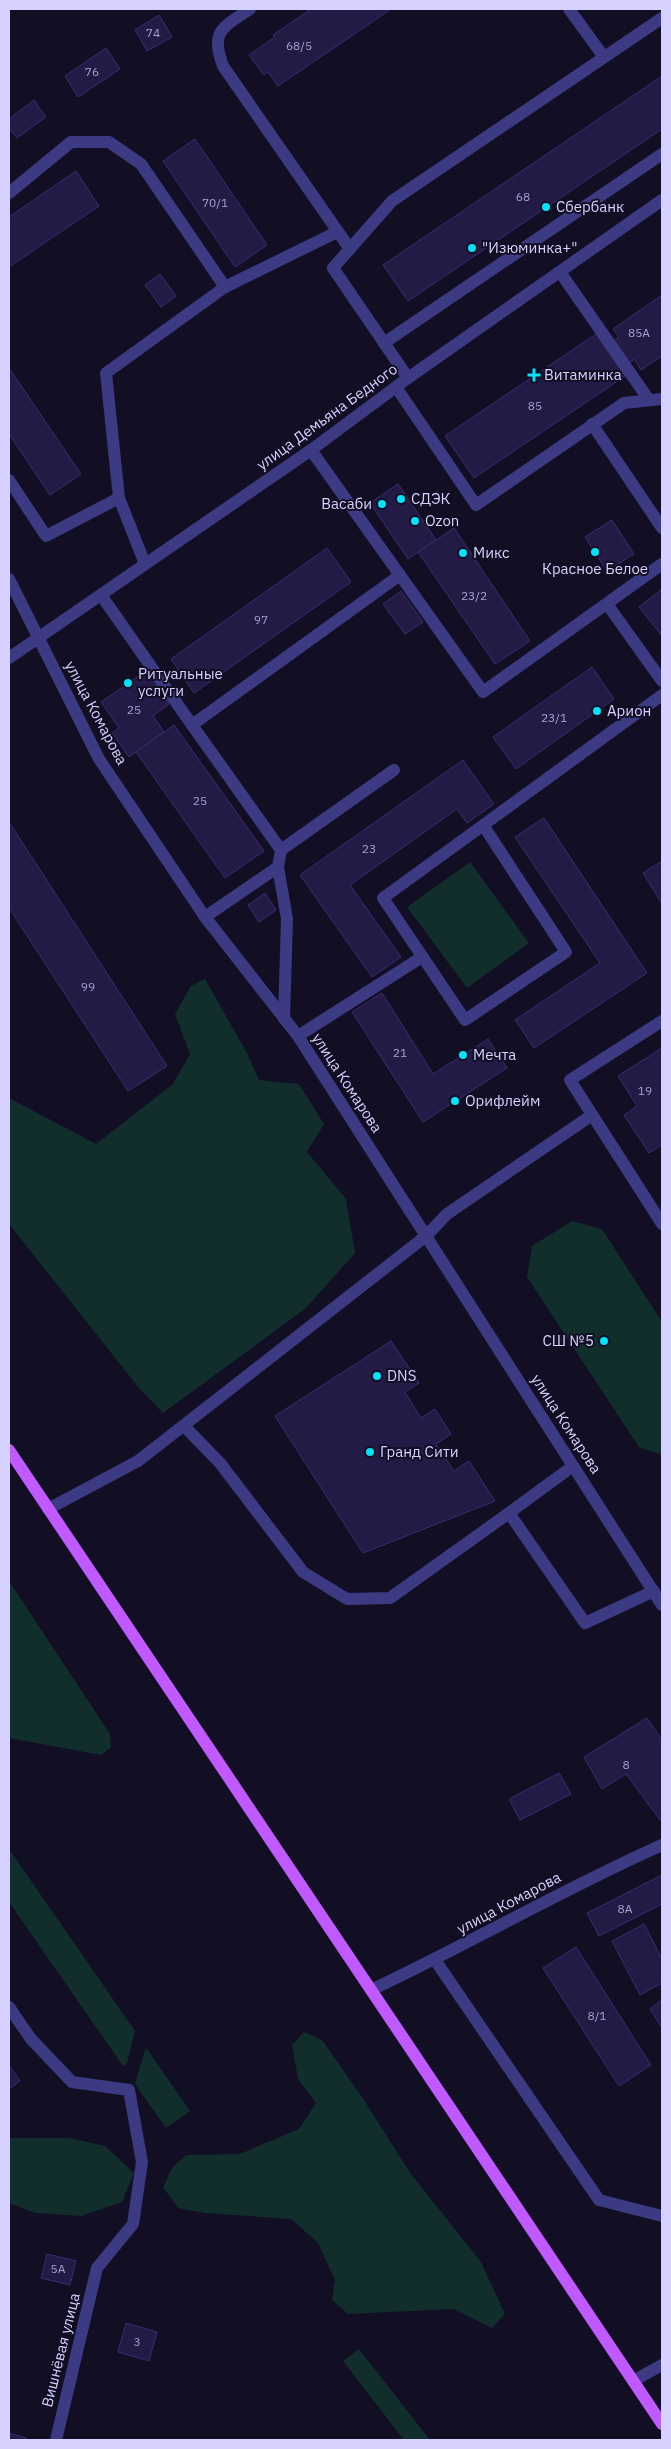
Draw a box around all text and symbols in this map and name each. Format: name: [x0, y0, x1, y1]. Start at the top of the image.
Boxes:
house number: 74: [146, 25, 160, 40]
house number: 68/5: [286, 38, 312, 53]
house number: 76: [85, 64, 99, 79]
house number: 68: [516, 189, 530, 204]
house number: 70/1: [202, 195, 228, 210]
place label: Сбербанк: [556, 197, 624, 216]
marker: Сбербанк: [540, 201, 552, 213]
place label: "Изюминка+": [482, 238, 578, 257]
marker: "Изюминка+": [466, 242, 478, 254]
house number: 85А: [628, 325, 650, 340]
street label: улица Демьяна Бедного: [253, 359, 401, 474]
place label: Витаминка: [544, 365, 622, 384]
marker: Витаминка: [528, 369, 540, 381]
house number: 85: [528, 398, 542, 413]
place label: СДЭК: [411, 489, 451, 508]
marker: СДЭК: [395, 493, 407, 505]
place label: Васаби: [321, 494, 372, 513]
marker: Васаби: [376, 498, 388, 510]
place label: Ozon: [425, 511, 459, 530]
marker: Ozon: [409, 515, 421, 527]
place label: Микс: [473, 543, 510, 562]
marker: Красное Белое: [589, 546, 601, 558]
marker: Микс: [457, 547, 469, 559]
place label: Красное Белое: [542, 559, 648, 578]
house number: 23/2: [461, 588, 487, 603]
house number: 97: [254, 612, 268, 627]
street label: улица Комарова: [61, 658, 132, 768]
place label: Ритуальные услуги: [138, 664, 223, 700]
marker: Ритуальные услуги: [122, 677, 134, 689]
place label: Арион: [607, 701, 651, 720]
house number: 25: [127, 702, 141, 717]
marker: Арион: [591, 705, 603, 717]
house number: 23/1: [541, 710, 567, 725]
house number: 25: [193, 793, 207, 808]
house number: 23: [362, 841, 376, 856]
house number: 99: [81, 979, 95, 994]
street label: улица Комарова: [308, 1029, 387, 1136]
house number: 21: [393, 1045, 407, 1060]
place label: Мечта: [473, 1045, 516, 1064]
marker: Мечта: [457, 1049, 469, 1061]
house number: 19: [638, 1083, 652, 1098]
place label: Орифлейм: [465, 1091, 540, 1110]
marker: Орифлейм: [449, 1095, 461, 1107]
place label: СШ №5: [542, 1331, 594, 1350]
marker: СШ №5: [598, 1335, 610, 1347]
place label: DNS: [387, 1366, 416, 1385]
marker: DNS: [371, 1370, 383, 1382]
street label: улица Комарова: [527, 1370, 606, 1477]
place label: Гранд Сити: [380, 1442, 459, 1461]
marker: Гранд Сити: [364, 1446, 376, 1458]
house number: 8: [622, 1757, 630, 1772]
street label: улица Комарова: [454, 1867, 564, 1938]
house number: 8А: [618, 1901, 633, 1916]
house number: 8/1: [588, 2008, 607, 2023]
house number: 5А: [51, 2261, 66, 2276]
street label: Вишнёвая улица: [37, 2291, 84, 2409]
house number: 3: [133, 2334, 141, 2349]

